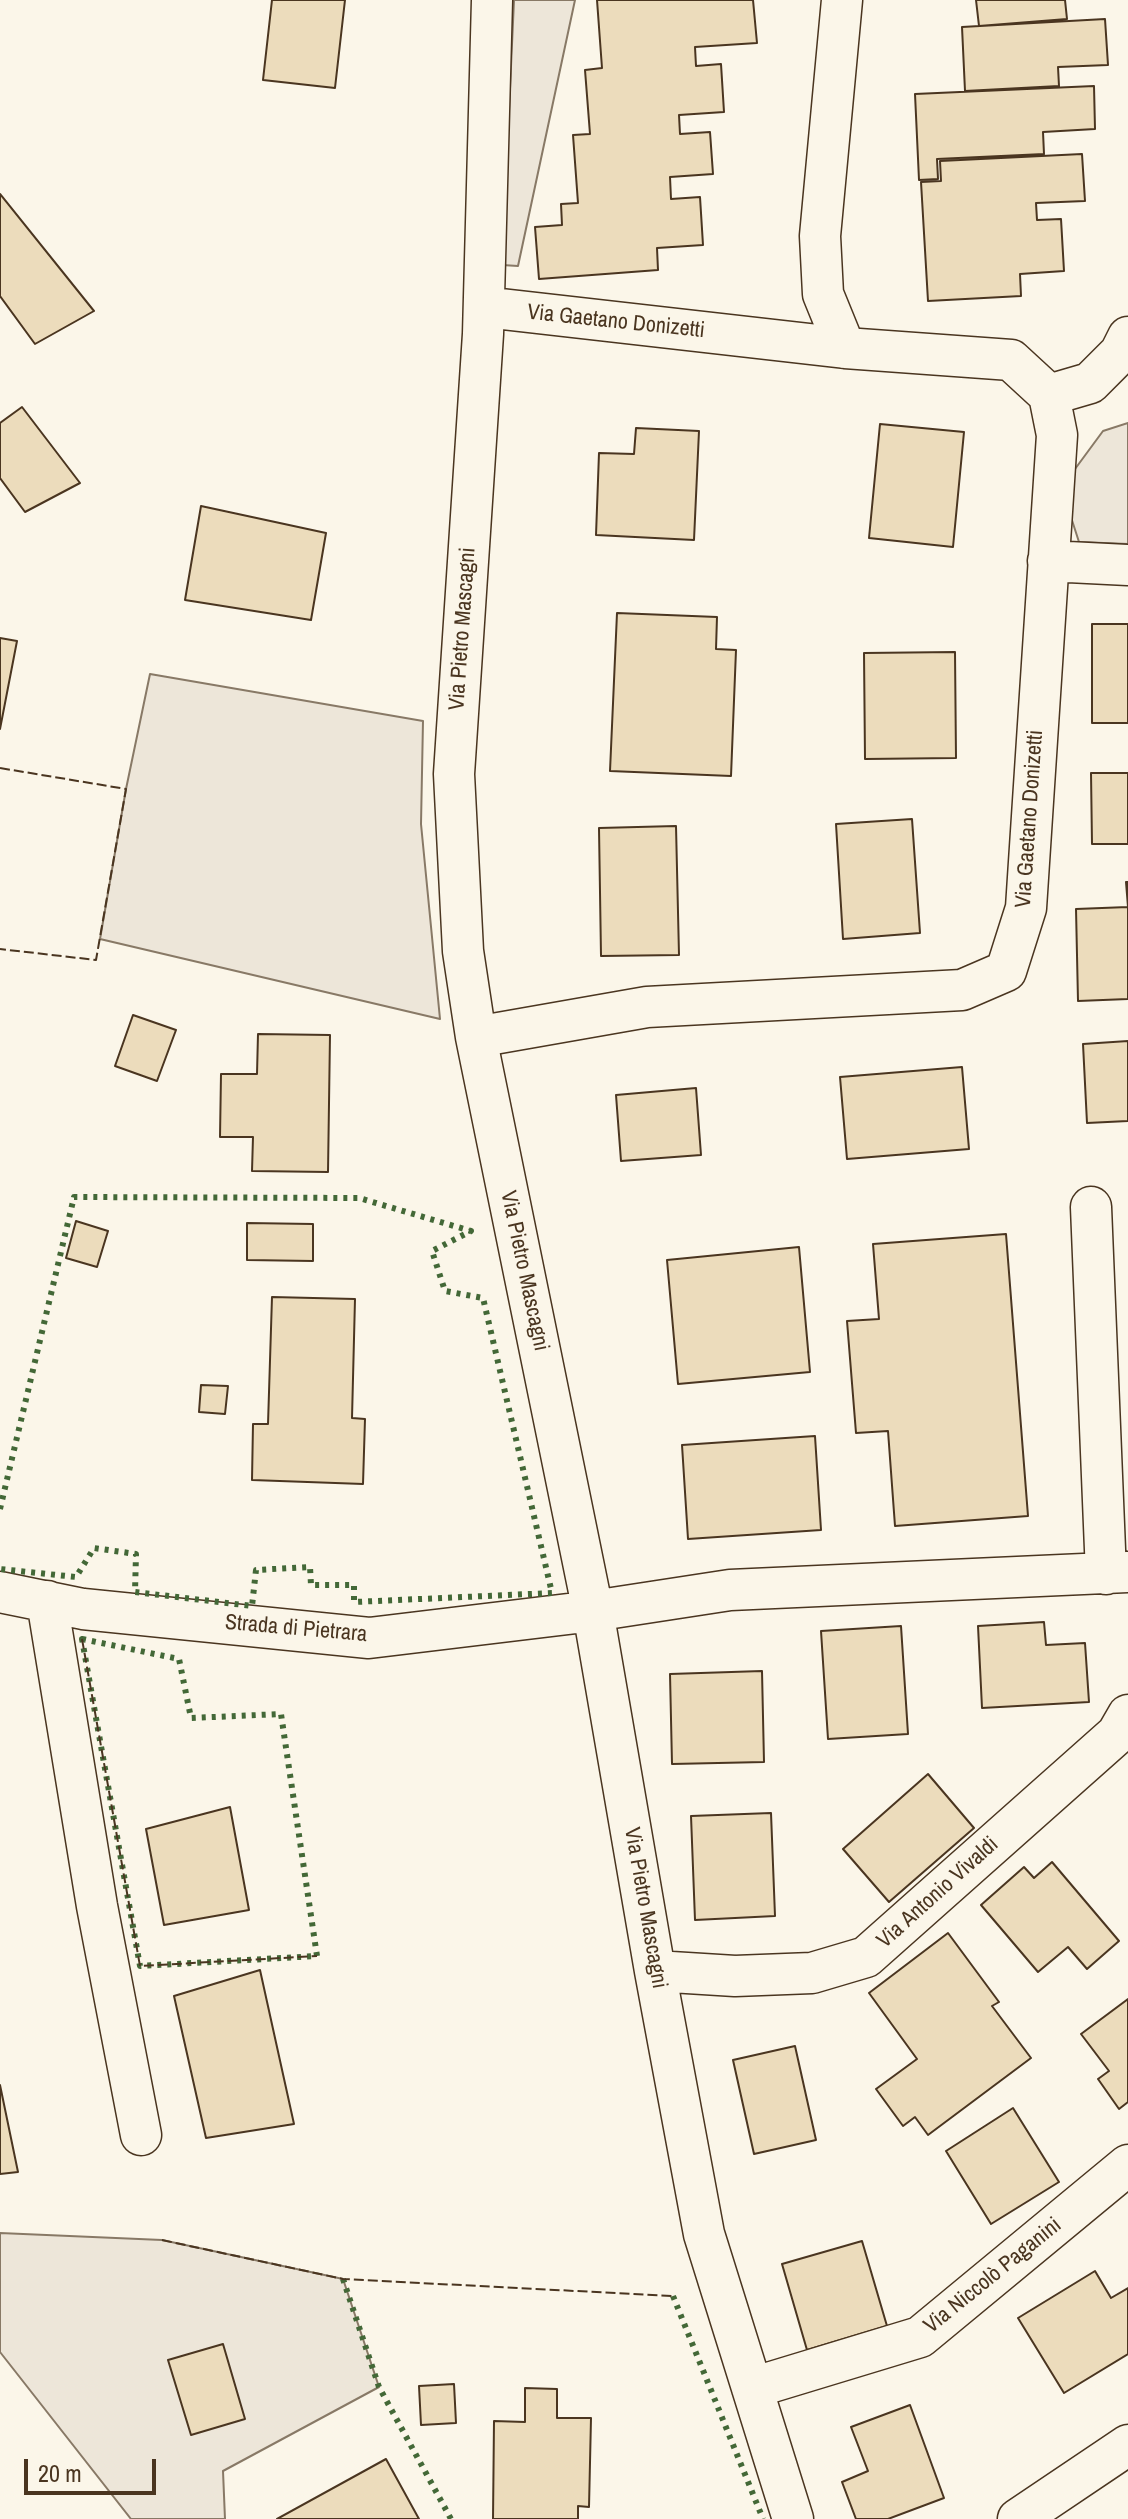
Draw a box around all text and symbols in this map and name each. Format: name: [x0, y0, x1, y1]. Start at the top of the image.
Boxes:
street label: Via Gaetano Donizetti: [526, 300, 706, 344]
street label: Via Pietro Mascagni: [444, 547, 482, 711]
street label: Via Gaetano Donizetti: [1011, 729, 1049, 909]
street label: Via Pietro Mascagni: [494, 1188, 554, 1354]
street label: Strada di Pietrara: [224, 1610, 368, 1648]
street label: Via Pietro Mascagni: [618, 1825, 672, 1991]
street label: Via Antonio Vivaldi: [872, 1832, 1004, 1954]
street label: Via Niccolò Paganini: [919, 2213, 1067, 2339]
scale bar: [28, 2443, 160, 2493]
text: 20 m: [38, 2457, 82, 2489]

